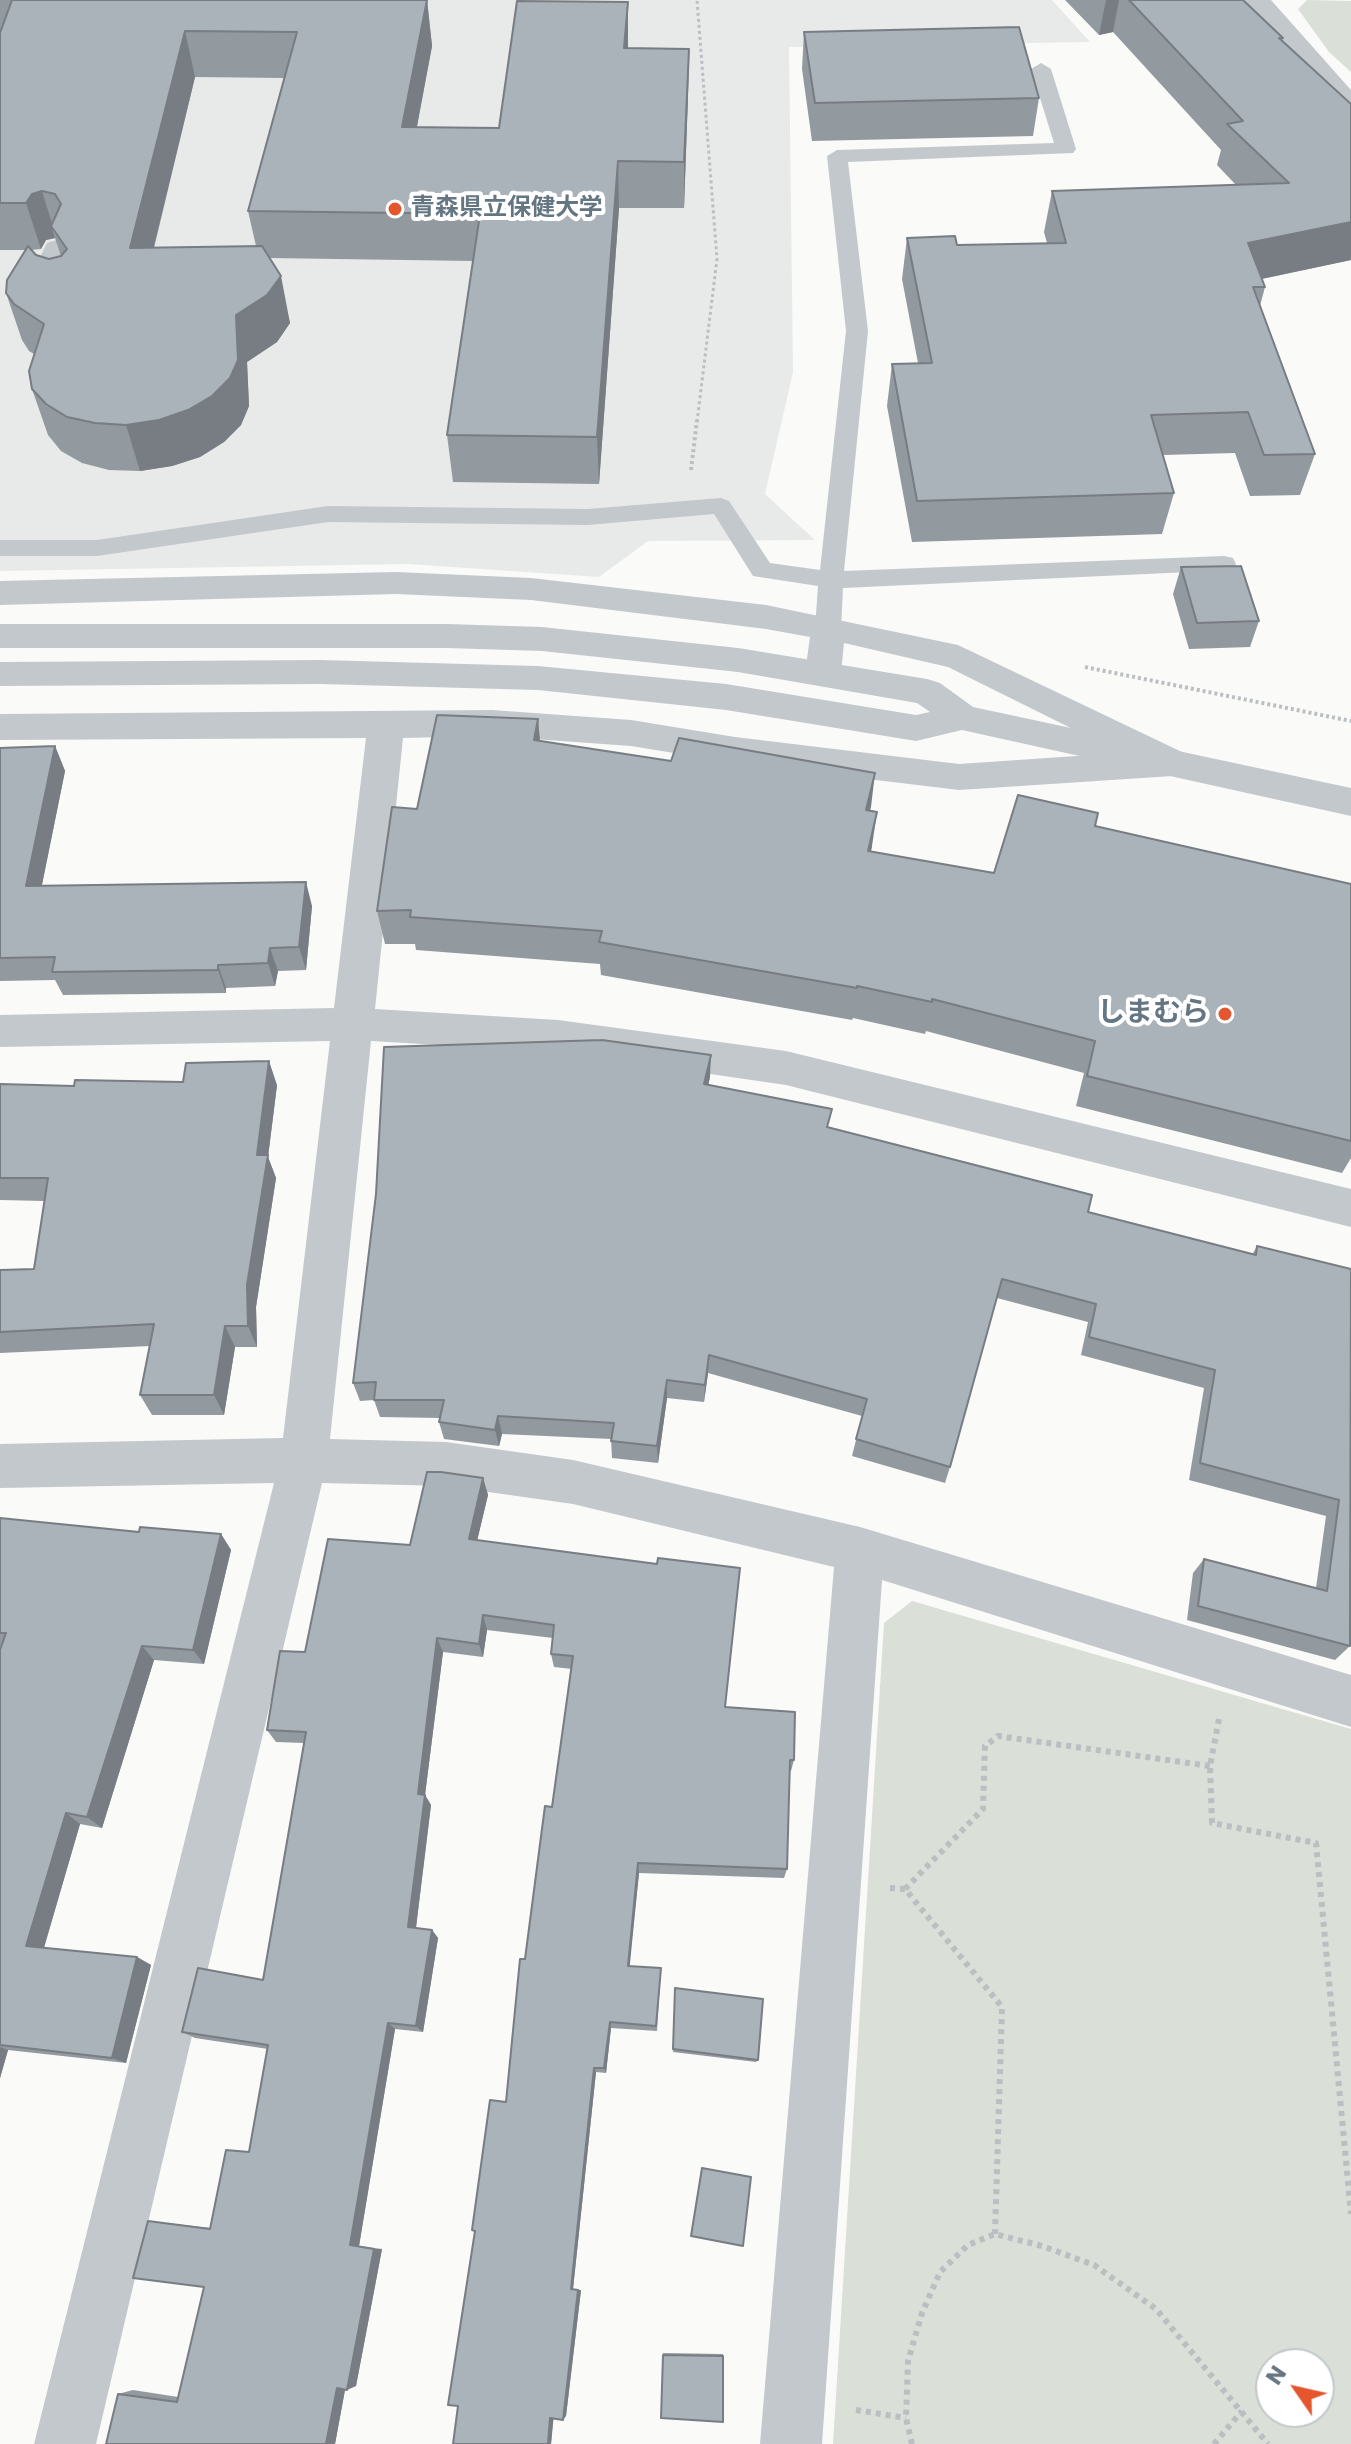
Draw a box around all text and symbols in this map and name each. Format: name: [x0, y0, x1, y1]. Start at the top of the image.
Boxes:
place label: 青森県立保健大学: [411, 195, 603, 223]
marker: 青森県立保健大学: [386, 200, 404, 218]
place label: しまむら: [1097, 997, 1209, 1031]
marker: しまむら: [1216, 1005, 1234, 1023]
north arrow: [1255, 2348, 1335, 2428]
text: N: [1259, 2360, 1294, 2391]

